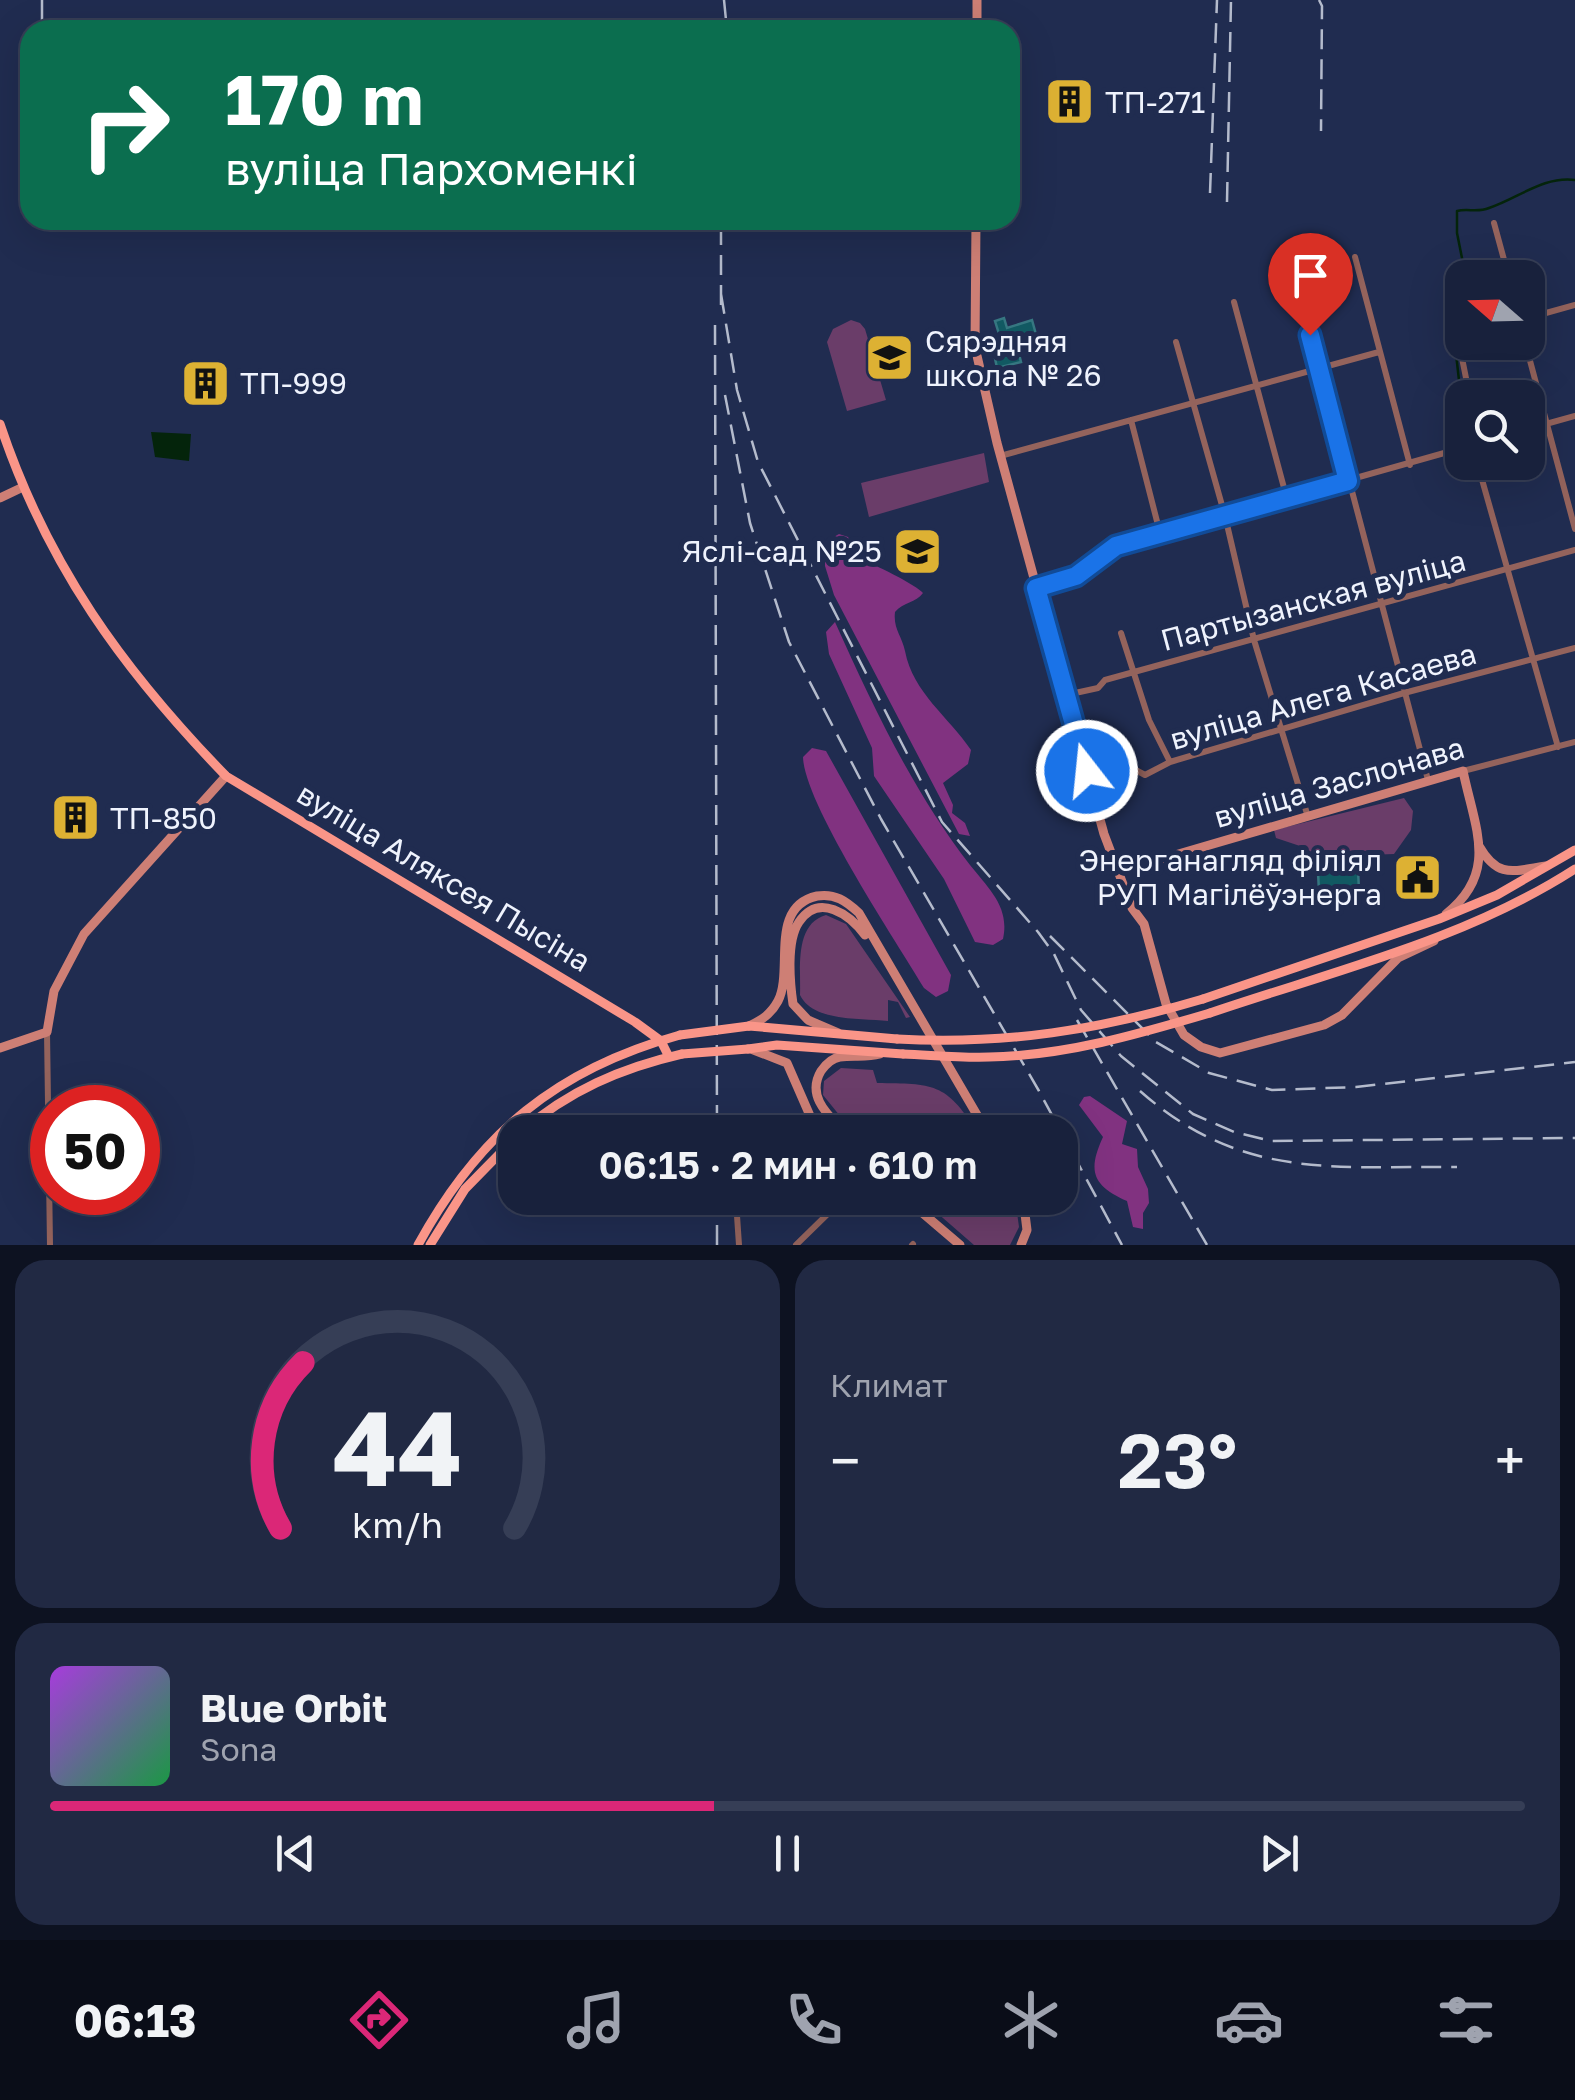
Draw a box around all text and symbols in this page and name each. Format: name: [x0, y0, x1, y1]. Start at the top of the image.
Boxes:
text: 170 m: [225, 56, 423, 140]
icon: right: [60, 60, 190, 190]
building icon: ТП-271: [1044, 76, 1096, 128]
place label: ТП-271: [1105, 84, 1205, 120]
text: вуліца Пархоменкі: [225, 141, 638, 195]
pin: [1268, 233, 1353, 336]
icon: arrive: [1283, 248, 1338, 303]
north arrow: [1445, 260, 1545, 360]
map controls: [1445, 260, 1545, 480]
place label: Сярэдняя школа № 26: [925, 323, 1102, 393]
school or university icon: Сярэдняя школа № 26: [864, 332, 916, 384]
building icon: ТП-999: [179, 357, 231, 409]
place label: ТП-999: [240, 365, 347, 401]
button: search: [1445, 380, 1545, 480]
school or university icon: Яслі-сад №25: [891, 525, 943, 577]
place label: Яслі-сад №25: [682, 533, 882, 569]
street label: Партызанская вуліца: [1157, 542, 1469, 658]
street label: вуліца Алега Касаева: [1166, 635, 1480, 757]
position arrow: [1035, 719, 1139, 823]
street label: вуліца Заслонава: [1210, 729, 1468, 835]
street label: вуліца Аляксея Пысіна: [291, 775, 597, 979]
building icon: ТП-850: [49, 792, 101, 844]
place label: ТП-850: [110, 800, 217, 836]
place label: Энерганагляд філіял РУП Магілёўэнерга: [1079, 842, 1382, 912]
public building icon: Энерганагляд філіял РУП Магілёўэнерга: [1391, 851, 1443, 903]
speed limit sign: 50: [30, 1085, 160, 1215]
text: 06:15 · 2 мин · 610 m: [598, 1142, 978, 1187]
text: Климат: [830, 1366, 948, 1404]
text: 44: [332, 1384, 463, 1509]
text: 23°: [1118, 1414, 1237, 1505]
text: −: [830, 1427, 860, 1493]
text: +: [1495, 1427, 1525, 1493]
text: km/h: [352, 1503, 443, 1546]
text: Blue Orbit: [200, 1685, 387, 1730]
text: Sona: [200, 1730, 277, 1768]
icon: previous: [268, 1826, 323, 1881]
icon: pause: [760, 1826, 815, 1881]
icon: next: [1252, 1826, 1307, 1881]
icon: directions: [344, 1985, 414, 2055]
icon: music: [561, 1985, 631, 2055]
icon: phone: [779, 1985, 849, 2055]
icon: climate: [996, 1985, 1066, 2055]
icon: car: [1214, 1985, 1284, 2055]
icon: filters: [1431, 1985, 1501, 2055]
text: 06:13: [74, 1993, 197, 2047]

